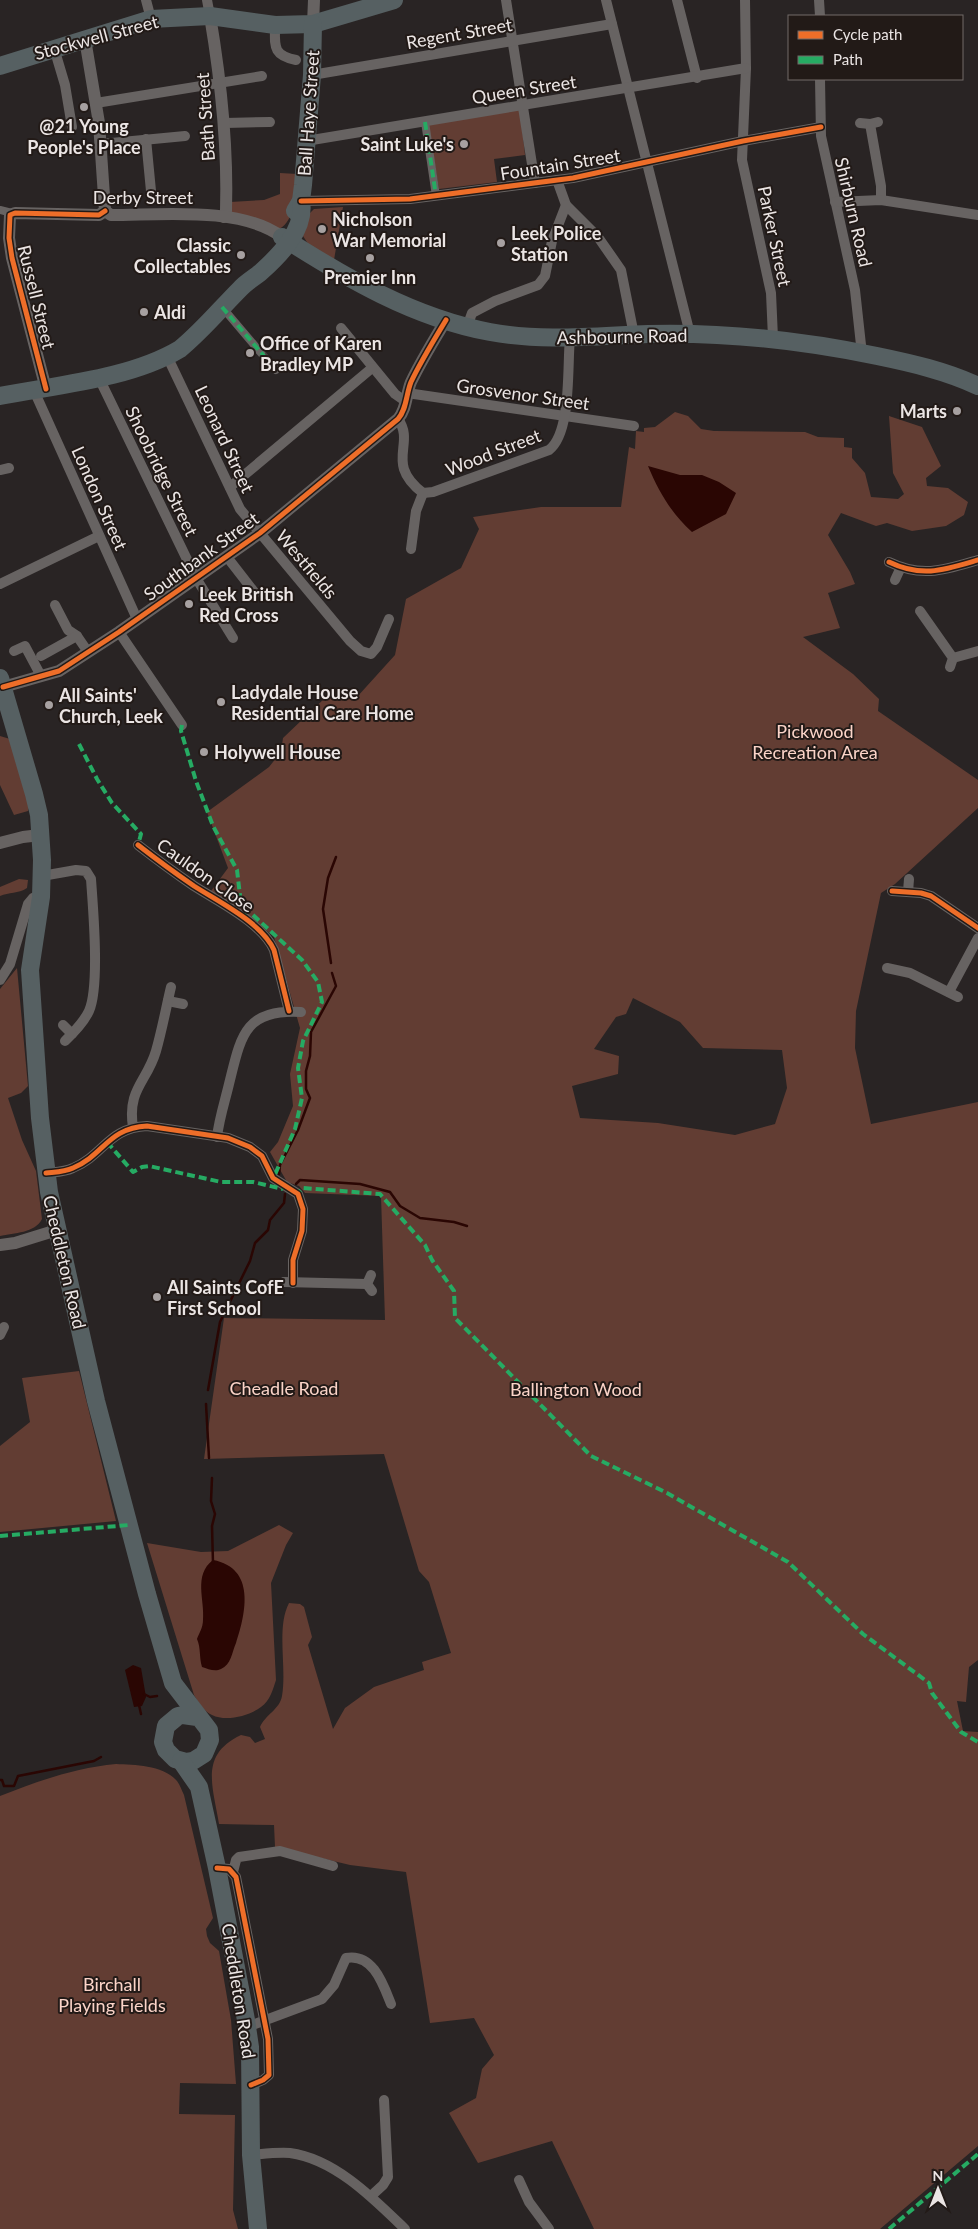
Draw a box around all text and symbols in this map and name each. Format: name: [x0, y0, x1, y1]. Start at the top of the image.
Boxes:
street label: Stockwell Street: [31, 10, 161, 64]
street label: Regent Street: [404, 13, 514, 53]
legend: [788, 15, 963, 80]
text: Cycle path: [833, 25, 902, 43]
street label: Ball Haye Street: [293, 49, 323, 177]
text: Path: [833, 50, 863, 68]
street label: Queen Street: [470, 70, 578, 108]
street label: Bath Street: [191, 71, 219, 162]
marker: @21 Young People's Place: [78, 101, 90, 113]
place label: @21 Young People's Place: [27, 115, 141, 158]
place label: Saint Luke's: [360, 133, 454, 155]
marker: Saint Luke's: [458, 138, 470, 150]
street label: Fountain Street: [498, 144, 622, 184]
street label: Shirburn Road: [831, 155, 877, 269]
street label: Parker Street: [754, 184, 797, 289]
street label: Derby Street: [93, 186, 194, 208]
place label: Nicholson War Memorial: [332, 208, 446, 251]
place label: Leek Police Station: [511, 222, 602, 265]
marker: Nicholson War Memorial: [316, 223, 328, 235]
place label: Classic Collectables: [134, 234, 231, 277]
marker: Leek Police Station: [495, 237, 507, 249]
street label: Russell Street: [13, 243, 61, 352]
marker: Classic Collectables: [235, 249, 247, 261]
marker: Premier Inn: [364, 252, 376, 264]
place label: Premier Inn: [324, 266, 416, 288]
place label: Aldi: [153, 301, 186, 323]
marker: Aldi: [138, 306, 150, 318]
street label: Ashbourne Road: [556, 324, 688, 348]
place label: Office of Karen Bradley MP: [260, 332, 382, 375]
marker: Office of Karen Bradley MP: [244, 347, 256, 359]
street label: Grosvenor Street: [455, 374, 591, 414]
street label: Leonard Street: [191, 382, 260, 497]
place label: Marts: [900, 400, 947, 422]
street label: Shoobridge Street: [121, 402, 203, 540]
marker: Marts: [951, 405, 963, 417]
street label: Wood Street: [442, 424, 544, 480]
street label: London Street: [67, 443, 133, 554]
street label: Southbank Street: [139, 507, 263, 605]
street label: Westfields: [272, 525, 342, 603]
place label: Leek British Red Cross: [199, 583, 294, 626]
marker: Leek British Red Cross: [183, 598, 195, 610]
place label: Ladydale House Residential Care Home: [231, 681, 414, 724]
place label: All Saints' Church, Leek: [58, 684, 163, 727]
marker: Ladydale House Residential Care Home: [215, 696, 227, 708]
marker: All Saints' Church, Leek: [43, 699, 55, 711]
park label: Pickwood Recreation Area: [752, 720, 878, 763]
place label: Holywell House: [214, 741, 341, 763]
marker: Holywell House: [198, 746, 210, 758]
street label: Cauldon Close: [153, 833, 259, 917]
street label: Cheddleton Road: [39, 1193, 91, 1331]
place label: All Saints CofE First School: [166, 1276, 284, 1319]
marker: All Saints CofE First School: [151, 1291, 163, 1303]
park label: Cheadle Road: [230, 1377, 338, 1399]
park label: Ballington Wood: [510, 1378, 642, 1400]
street label: Cheddleton Road: [217, 1922, 261, 2060]
park label: Birchall Playing Fields: [58, 1973, 166, 2016]
north arrow: [913, 2164, 963, 2214]
text: N: [933, 2167, 943, 2184]

